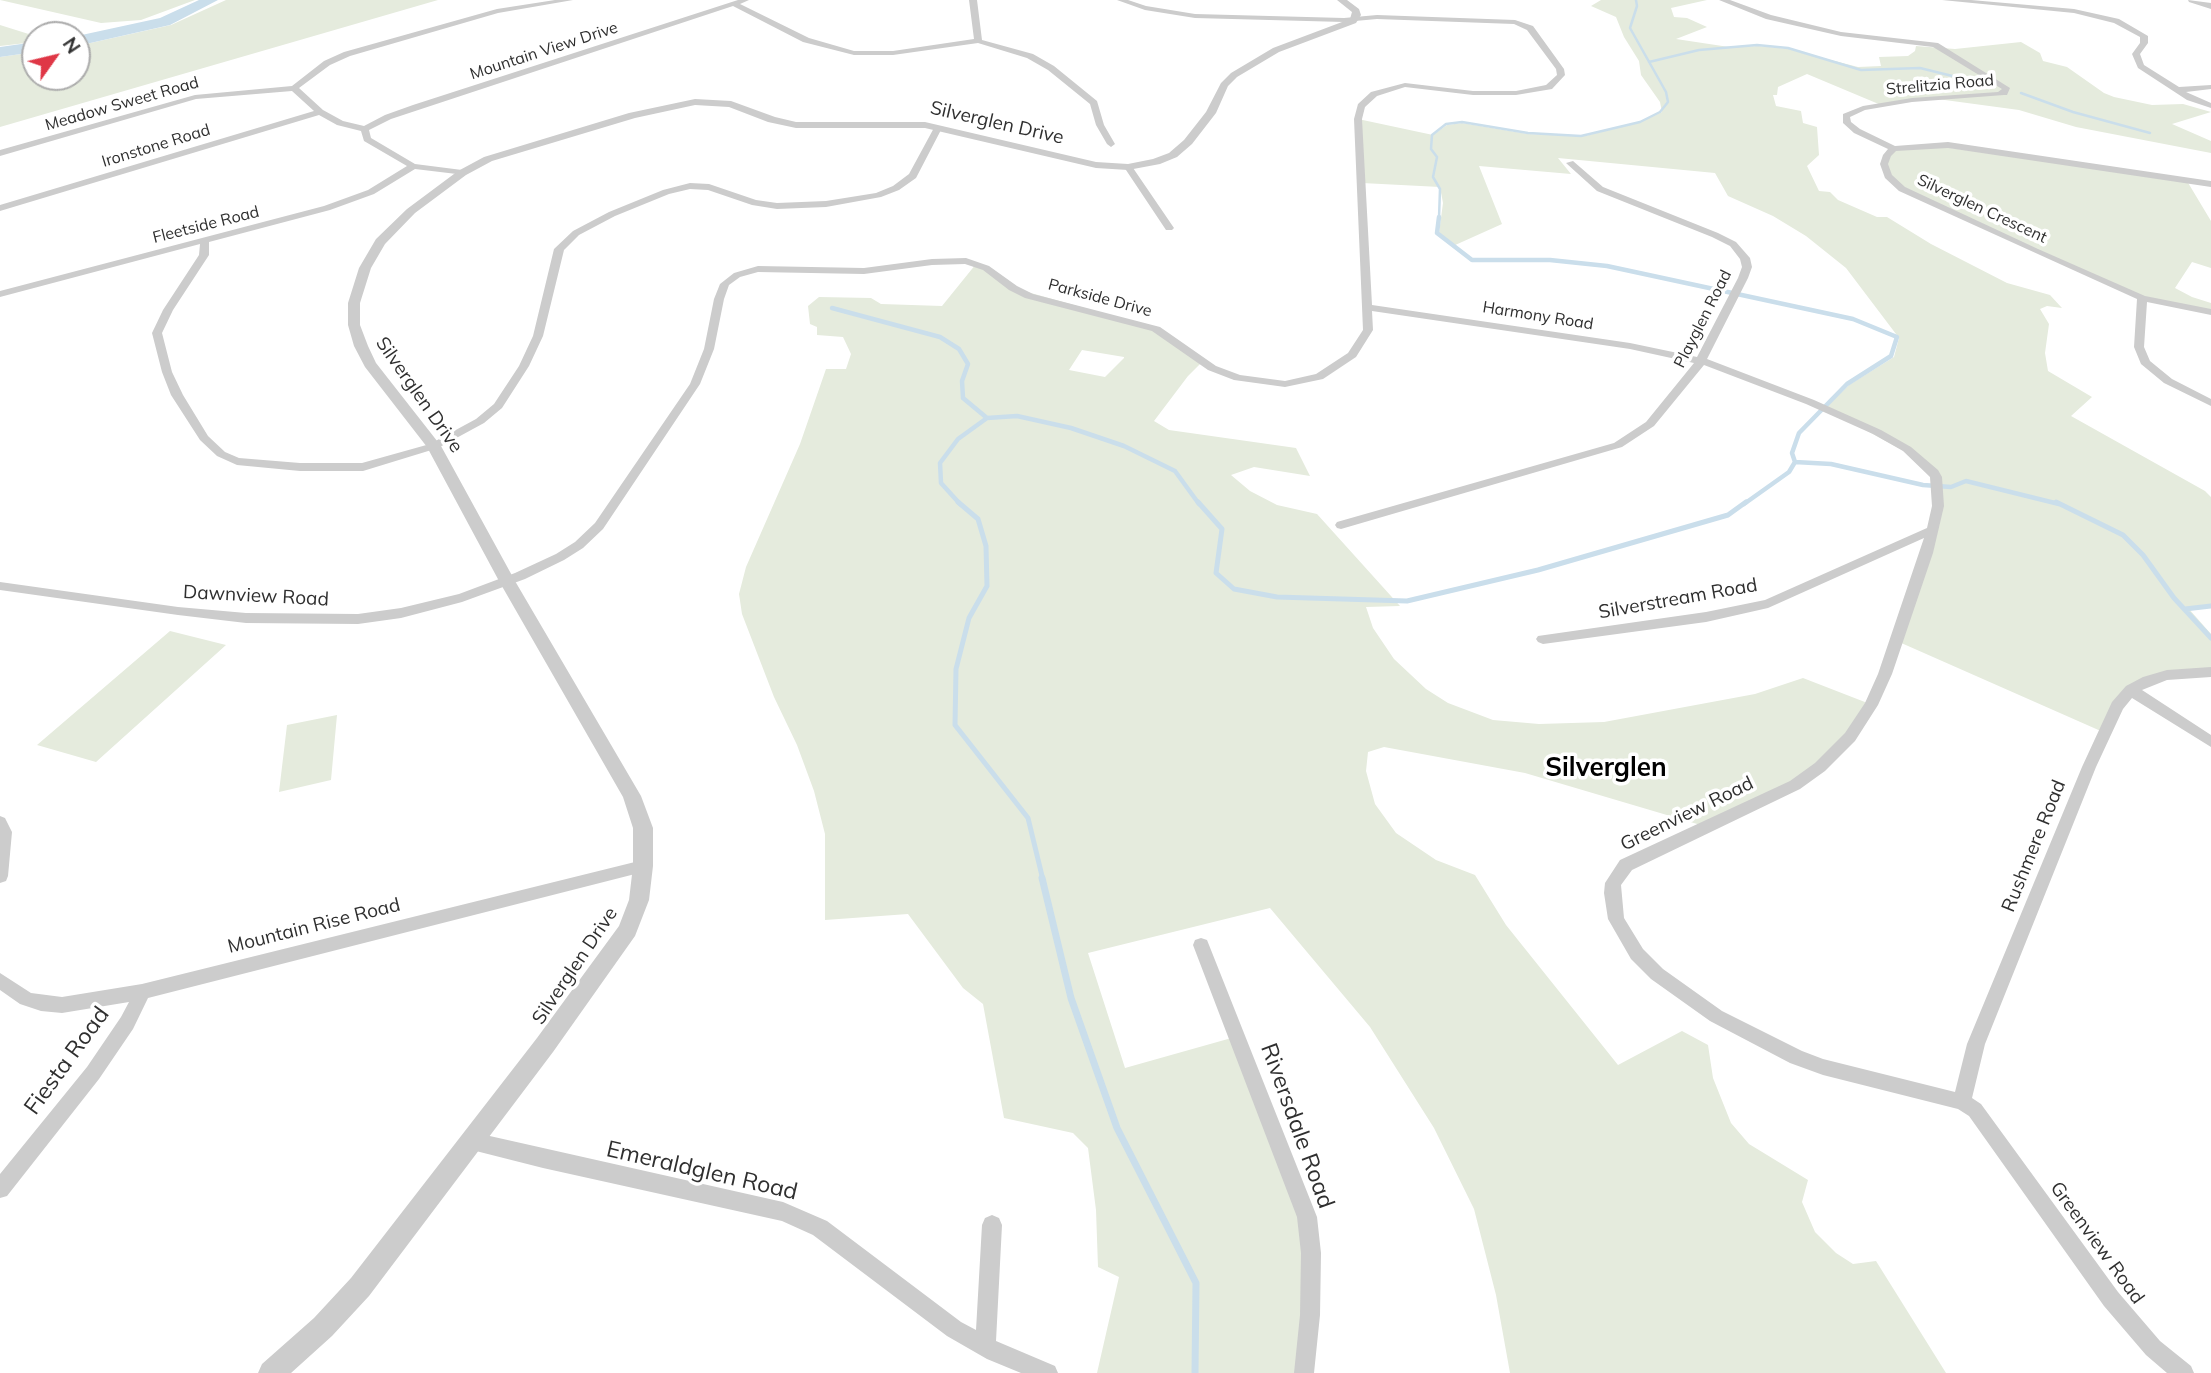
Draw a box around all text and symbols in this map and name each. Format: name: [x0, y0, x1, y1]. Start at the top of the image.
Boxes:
street label: Mountain View Drive: [468, 18, 620, 84]
north arrow: [21, 21, 91, 91]
text: N: [58, 33, 86, 58]
street label: Strelitzia Road: [1885, 71, 1995, 99]
street label: Meadow Sweet Road: [43, 73, 201, 135]
street label: Silverglen Drive: [928, 97, 1066, 149]
street label: Ironstone Road: [99, 120, 213, 172]
street label: Silverglen Crescent: [1914, 171, 2050, 247]
street label: Fleetside Road: [151, 202, 261, 248]
street label: Playglen Road: [1670, 267, 1736, 371]
street label: Parkside Drive: [1046, 275, 1154, 321]
street label: Harmony Road: [1481, 298, 1595, 334]
street label: Silverglen Drive: [371, 333, 467, 457]
street label: Silverstream Road: [1597, 574, 1759, 624]
street label: Dawnview Road: [183, 581, 329, 611]
district label: Silverglen: [1545, 752, 1667, 784]
street label: Greenview Road: [1617, 772, 1757, 856]
street label: Rushmere Road: [1997, 777, 2071, 915]
street label: Mountain Rise Road: [225, 894, 403, 958]
street label: Silverglen Drive: [527, 903, 623, 1029]
street label: Fiesta Road: [19, 1002, 115, 1120]
street label: Riversdale Road: [1254, 1040, 1340, 1212]
street label: Emeraldglen Road: [604, 1136, 800, 1206]
street label: Greenview Road: [2045, 1178, 2149, 1308]

